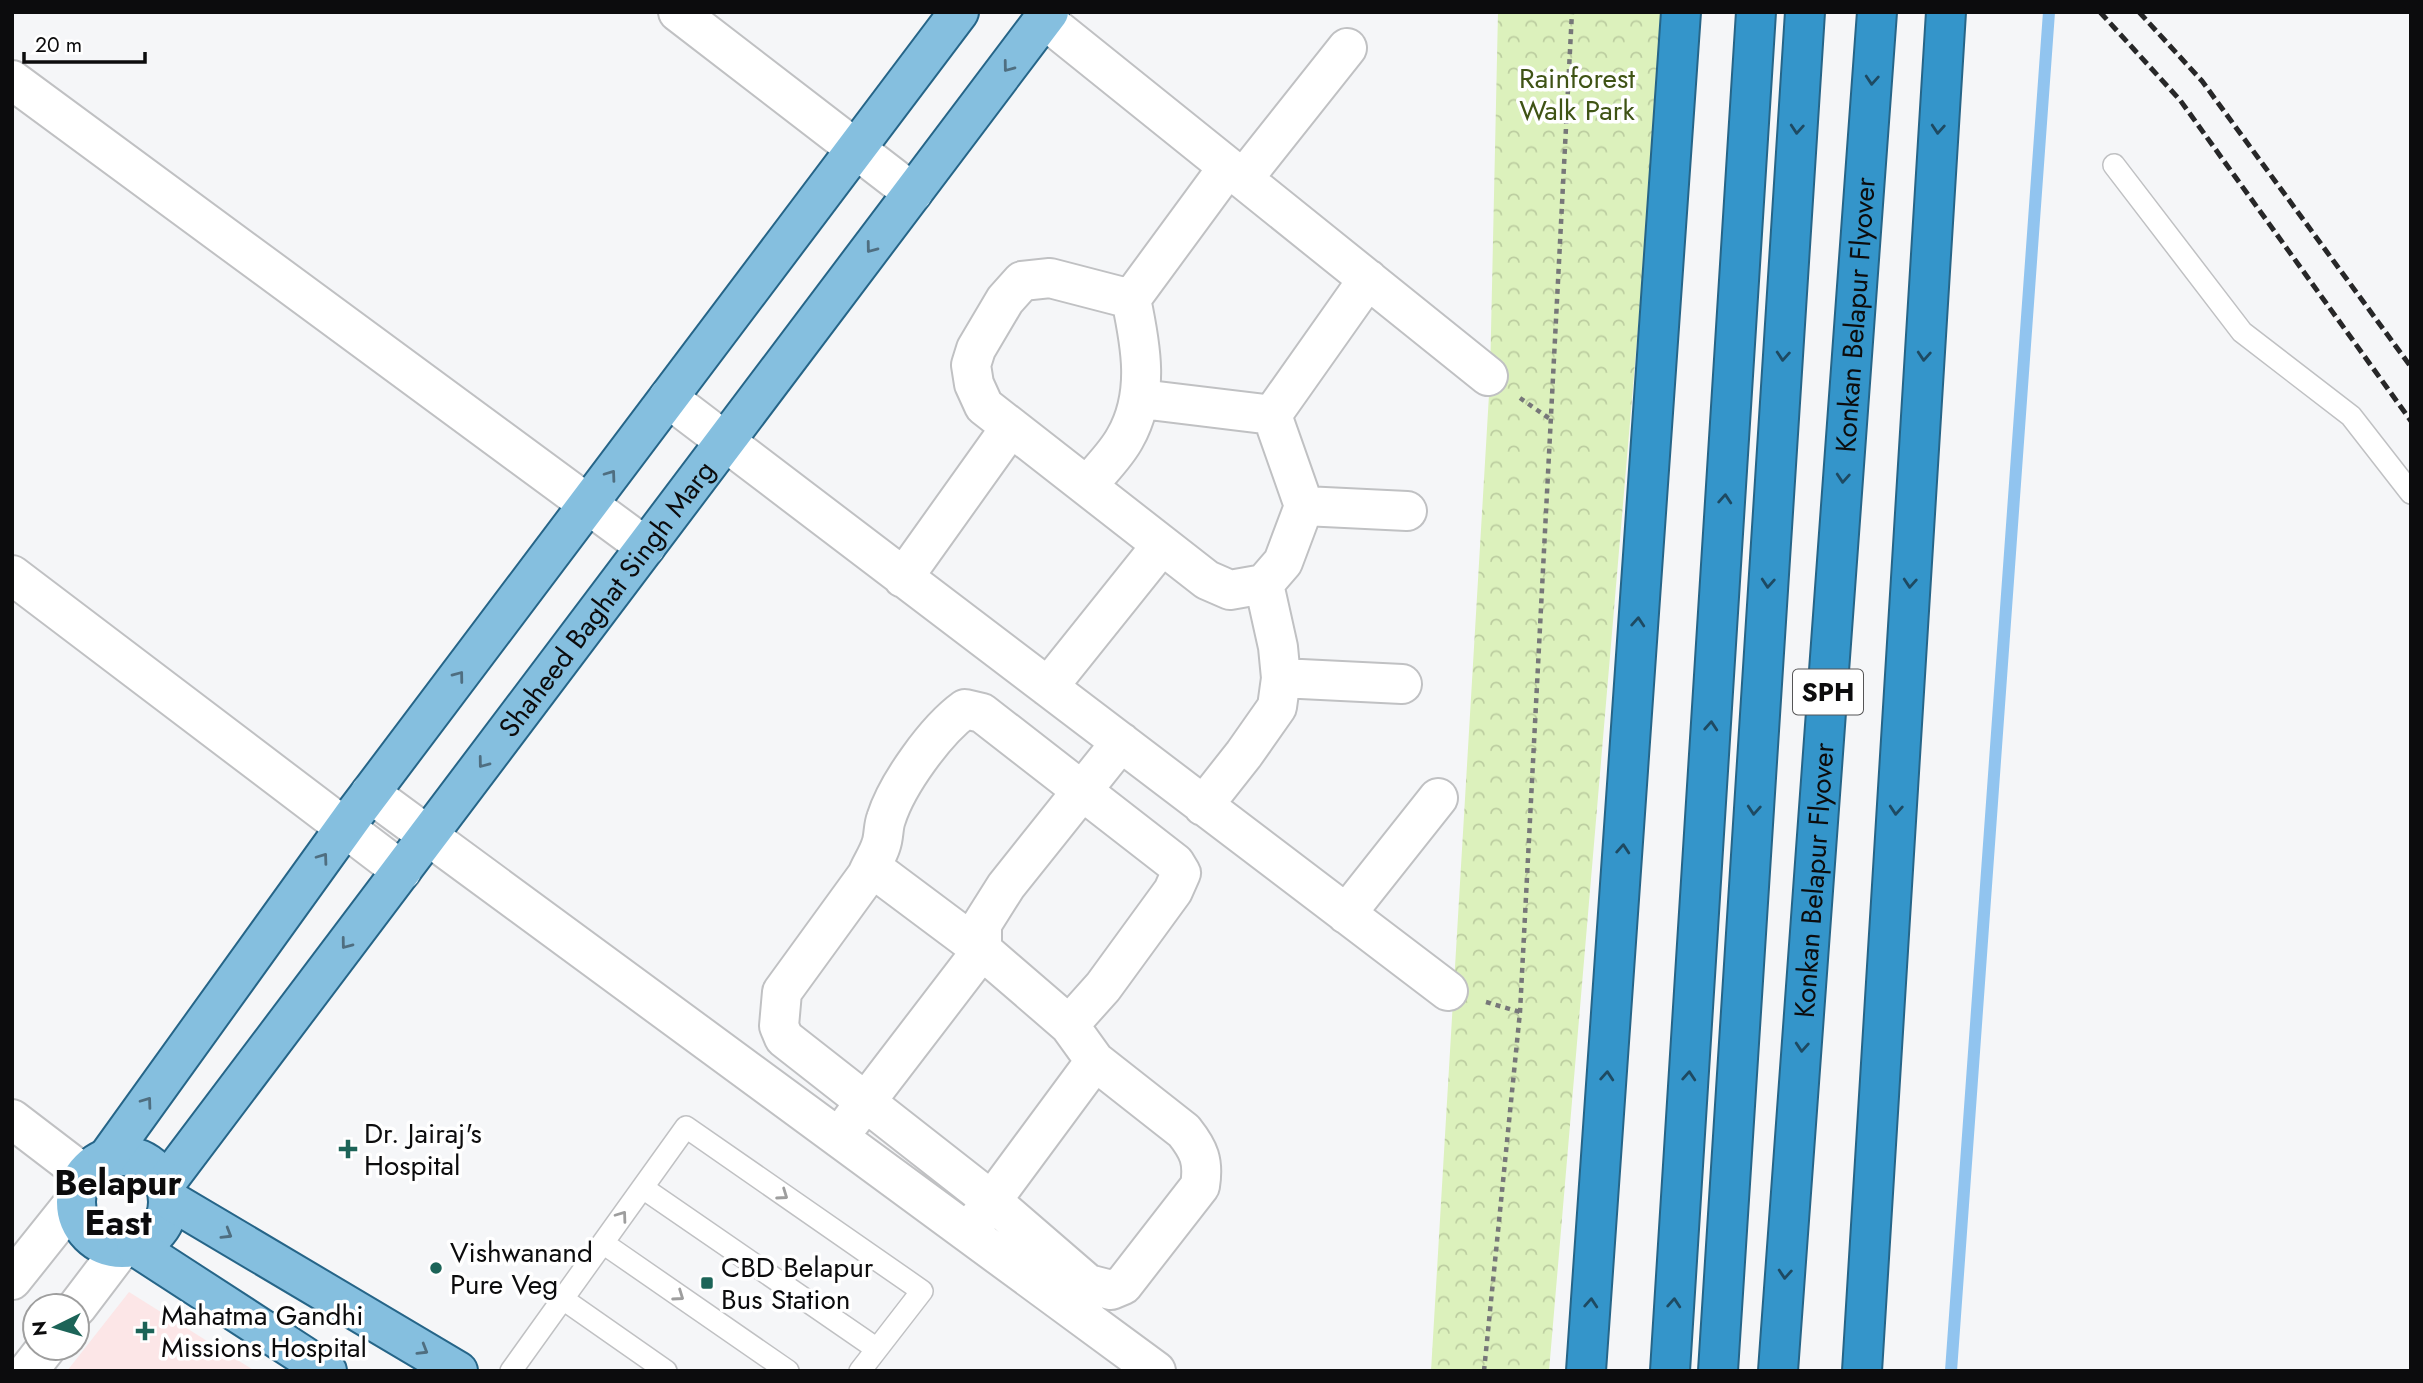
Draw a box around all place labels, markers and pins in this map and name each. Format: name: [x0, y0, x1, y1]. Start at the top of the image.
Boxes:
place label: Dr. Jairaj's Hospital: [364, 1113, 482, 1186]
marker: Dr. Jairaj's Hospital: [338, 1139, 358, 1159]
place label: Vishwanand Pure Veg: [450, 1232, 593, 1305]
place label: CBD Belapur Bus Station: [721, 1247, 874, 1320]
marker: Vishwanand Pure Veg: [428, 1260, 444, 1276]
marker: CBD Belapur Bus Station: [699, 1275, 715, 1291]
place label: Mahatma Gandhi Missions Hospital: [161, 1295, 367, 1368]
marker: Mahatma Gandhi Missions Hospital: [135, 1321, 155, 1341]

